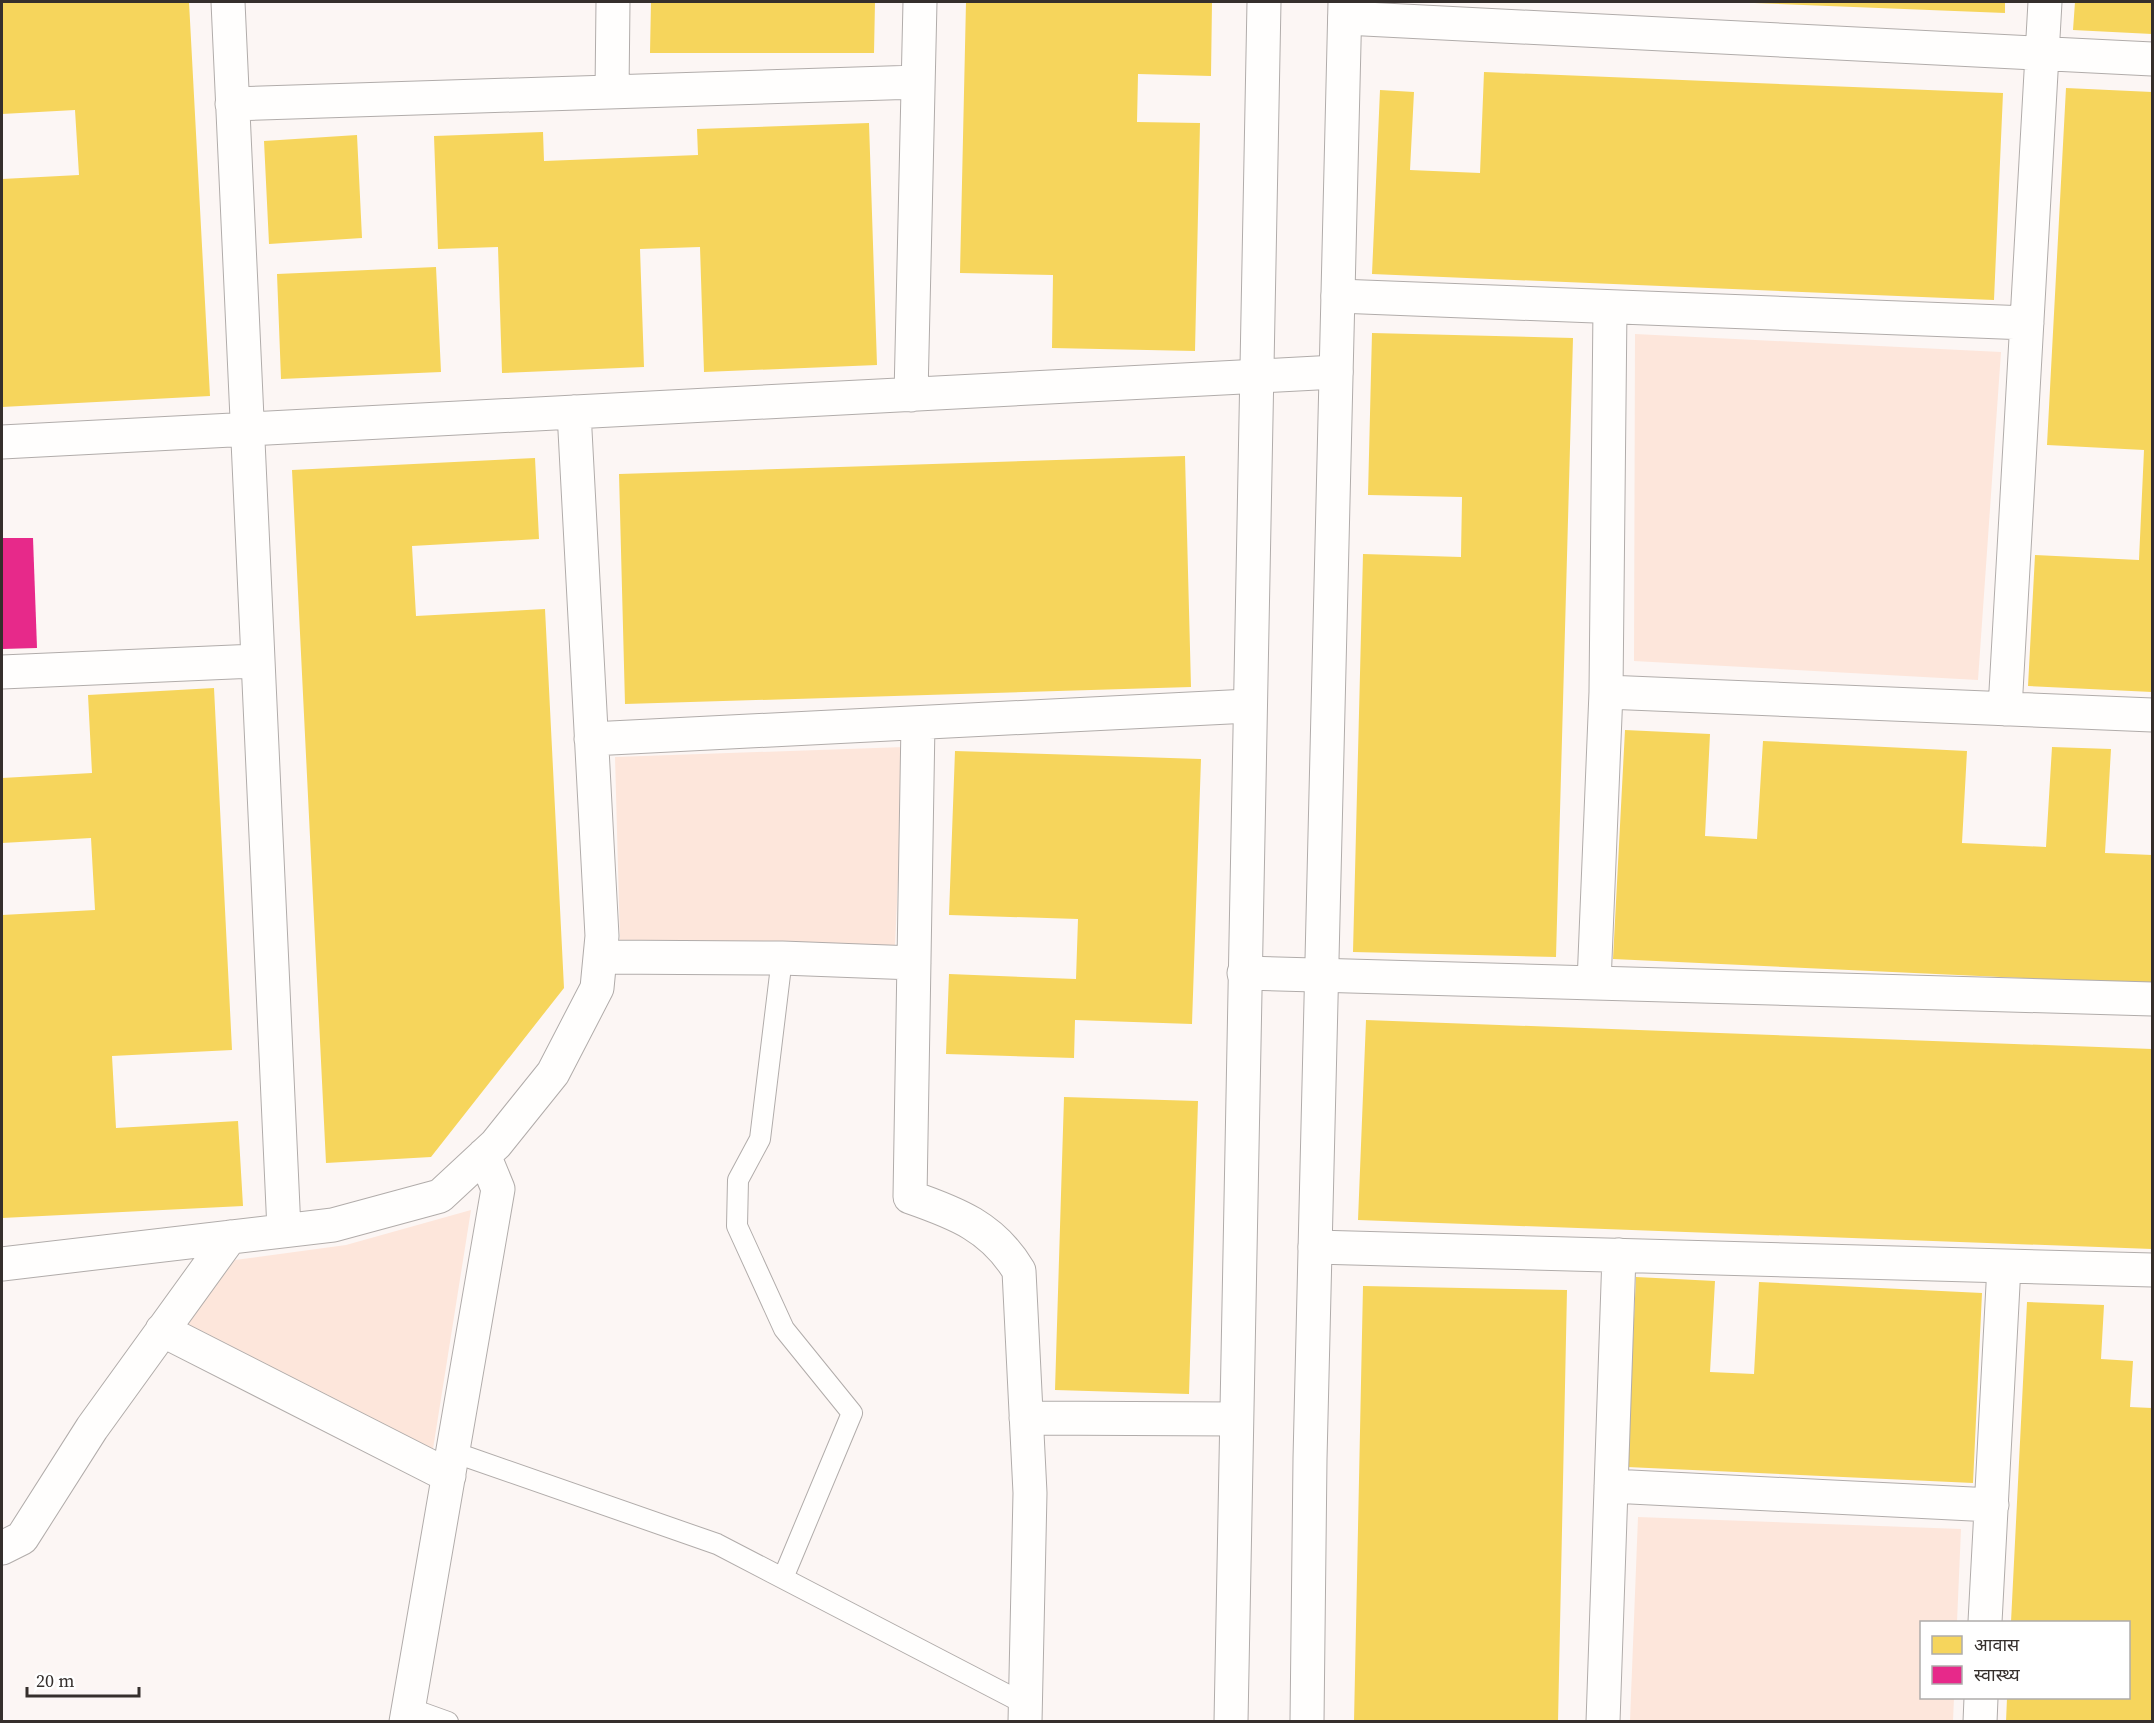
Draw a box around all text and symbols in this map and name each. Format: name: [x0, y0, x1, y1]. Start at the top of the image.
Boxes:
legend: [1920, 1621, 2130, 1699]
text: आवास: [1974, 1632, 2020, 1657]
scale bar: [27, 1660, 140, 1698]
text: स्वास्थ्य: [1974, 1662, 2020, 1687]
text: 20 m: [36, 1668, 74, 1693]

